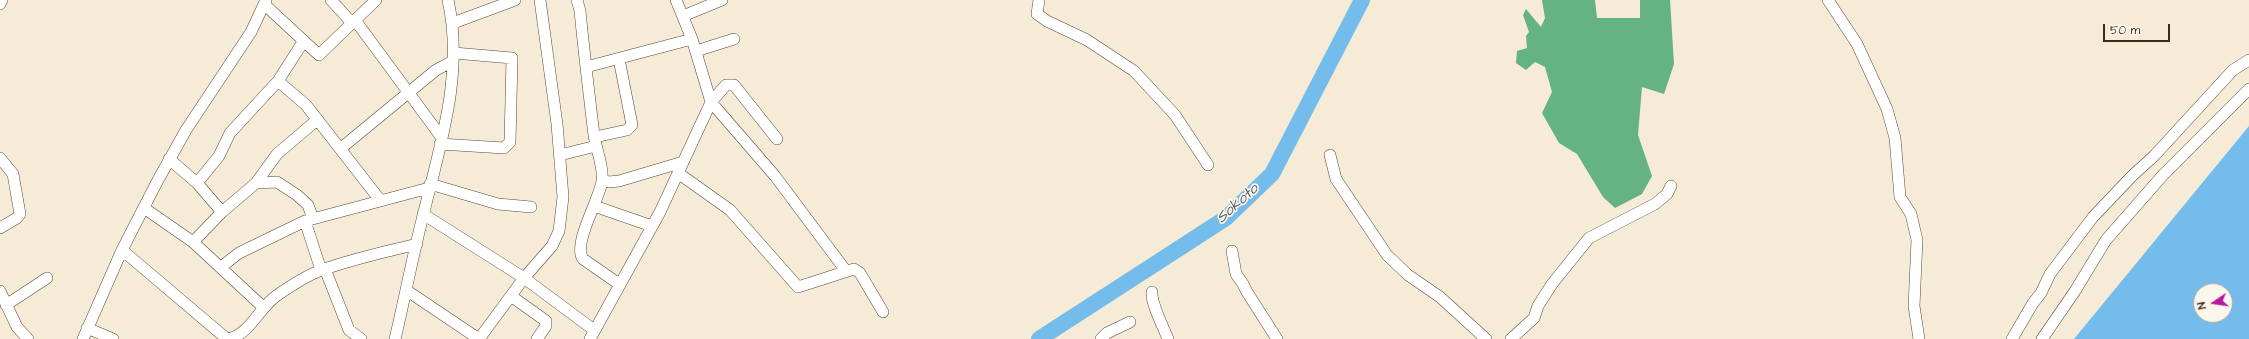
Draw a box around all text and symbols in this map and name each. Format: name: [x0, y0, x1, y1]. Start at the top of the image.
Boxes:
scale bar: [2105, 16, 2172, 42]
text: 50 m: [2110, 22, 2140, 39]
water label: Sokoto: [1213, 181, 1263, 227]
north arrow: [2193, 283, 2233, 323]
text: N: [2194, 301, 2210, 311]

